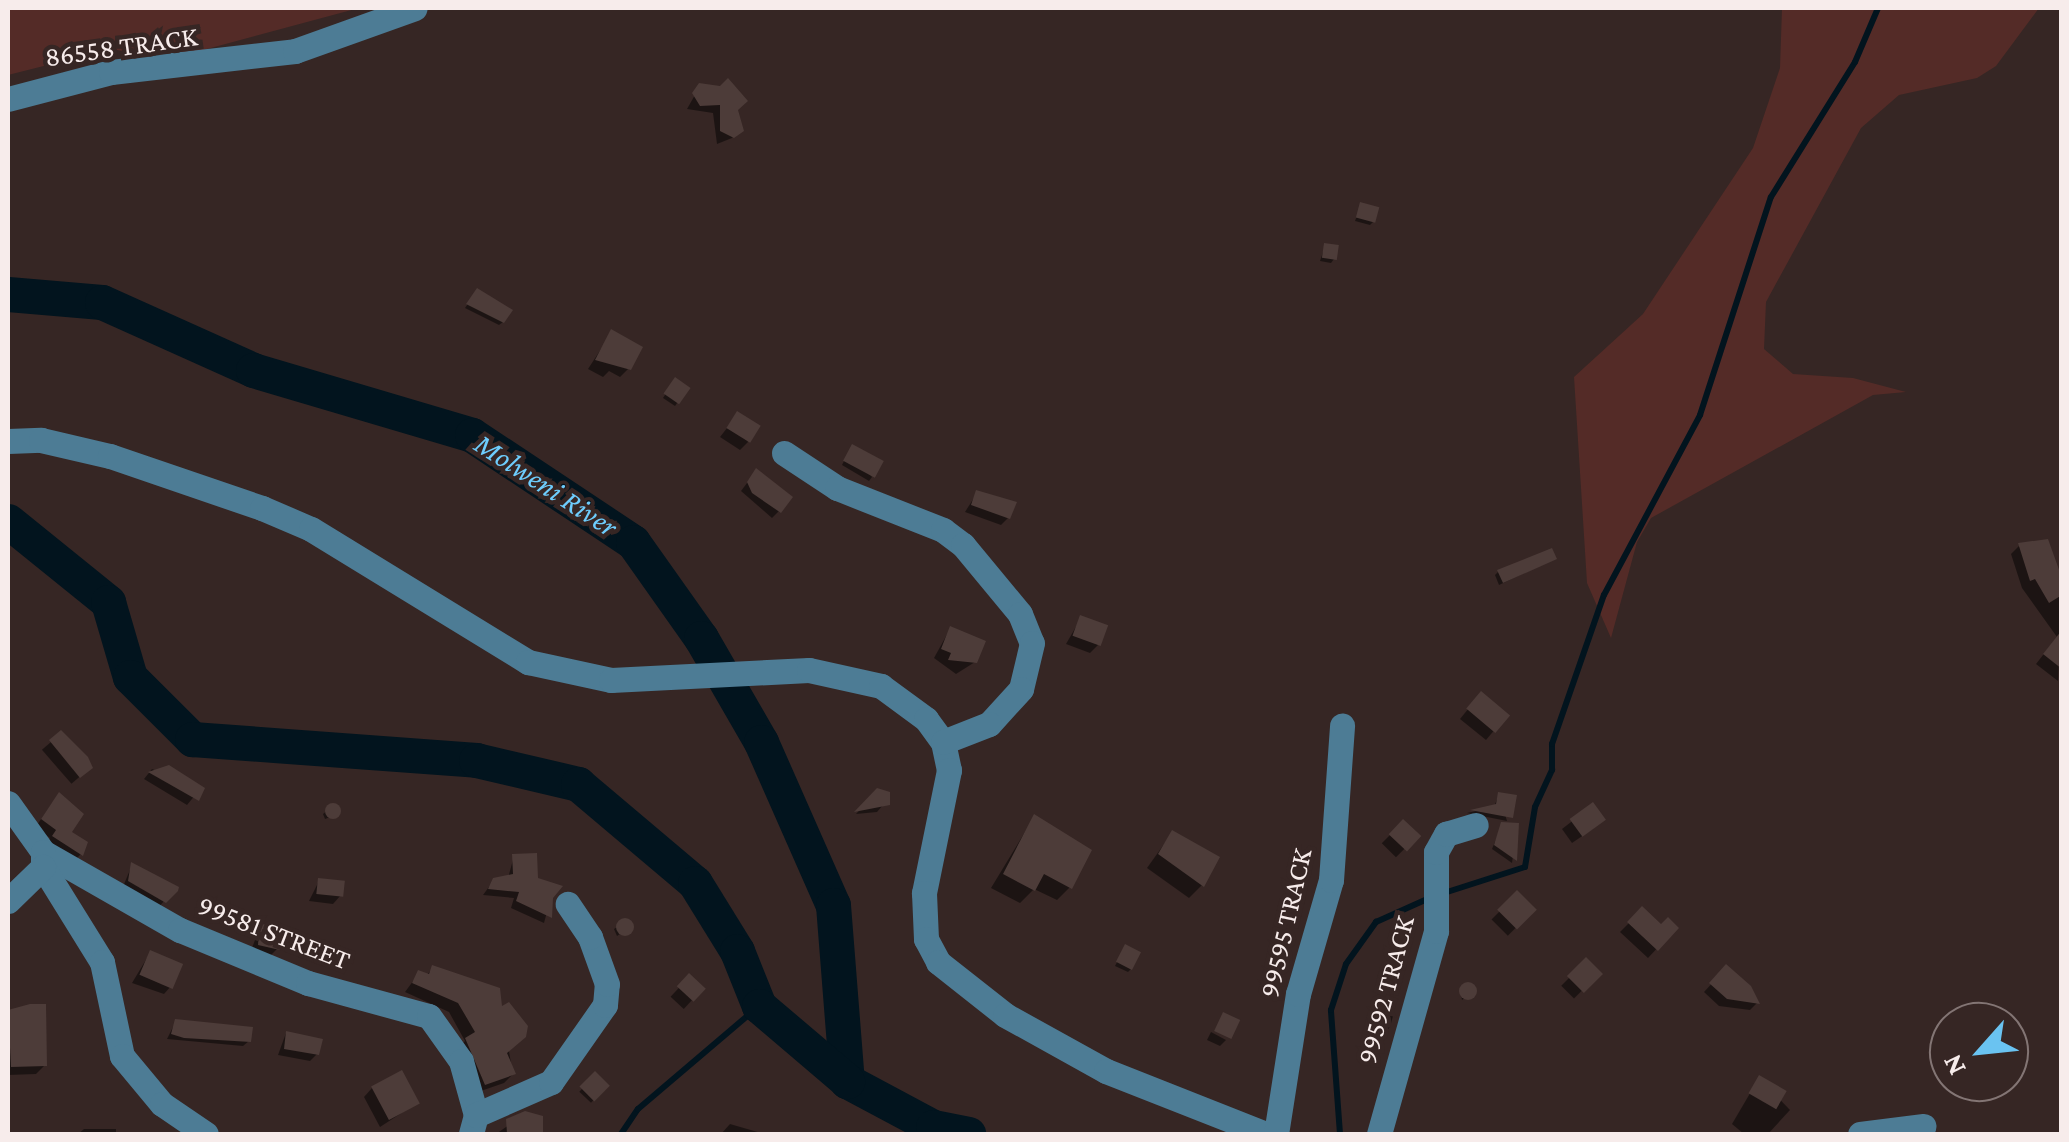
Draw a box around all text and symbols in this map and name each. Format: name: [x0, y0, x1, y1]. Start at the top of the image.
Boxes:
street label: 86558 TRACK: [43, 20, 199, 74]
water label: Molweni River: [468, 425, 624, 545]
street label: 99595 TRACK: [1253, 845, 1319, 1001]
street label: 99581 STREET: [193, 889, 355, 977]
street label: 99592 TRACK: [1350, 912, 1422, 1068]
north arrow: [1929, 1002, 2029, 1102]
text: N: [1935, 1049, 1972, 1080]

